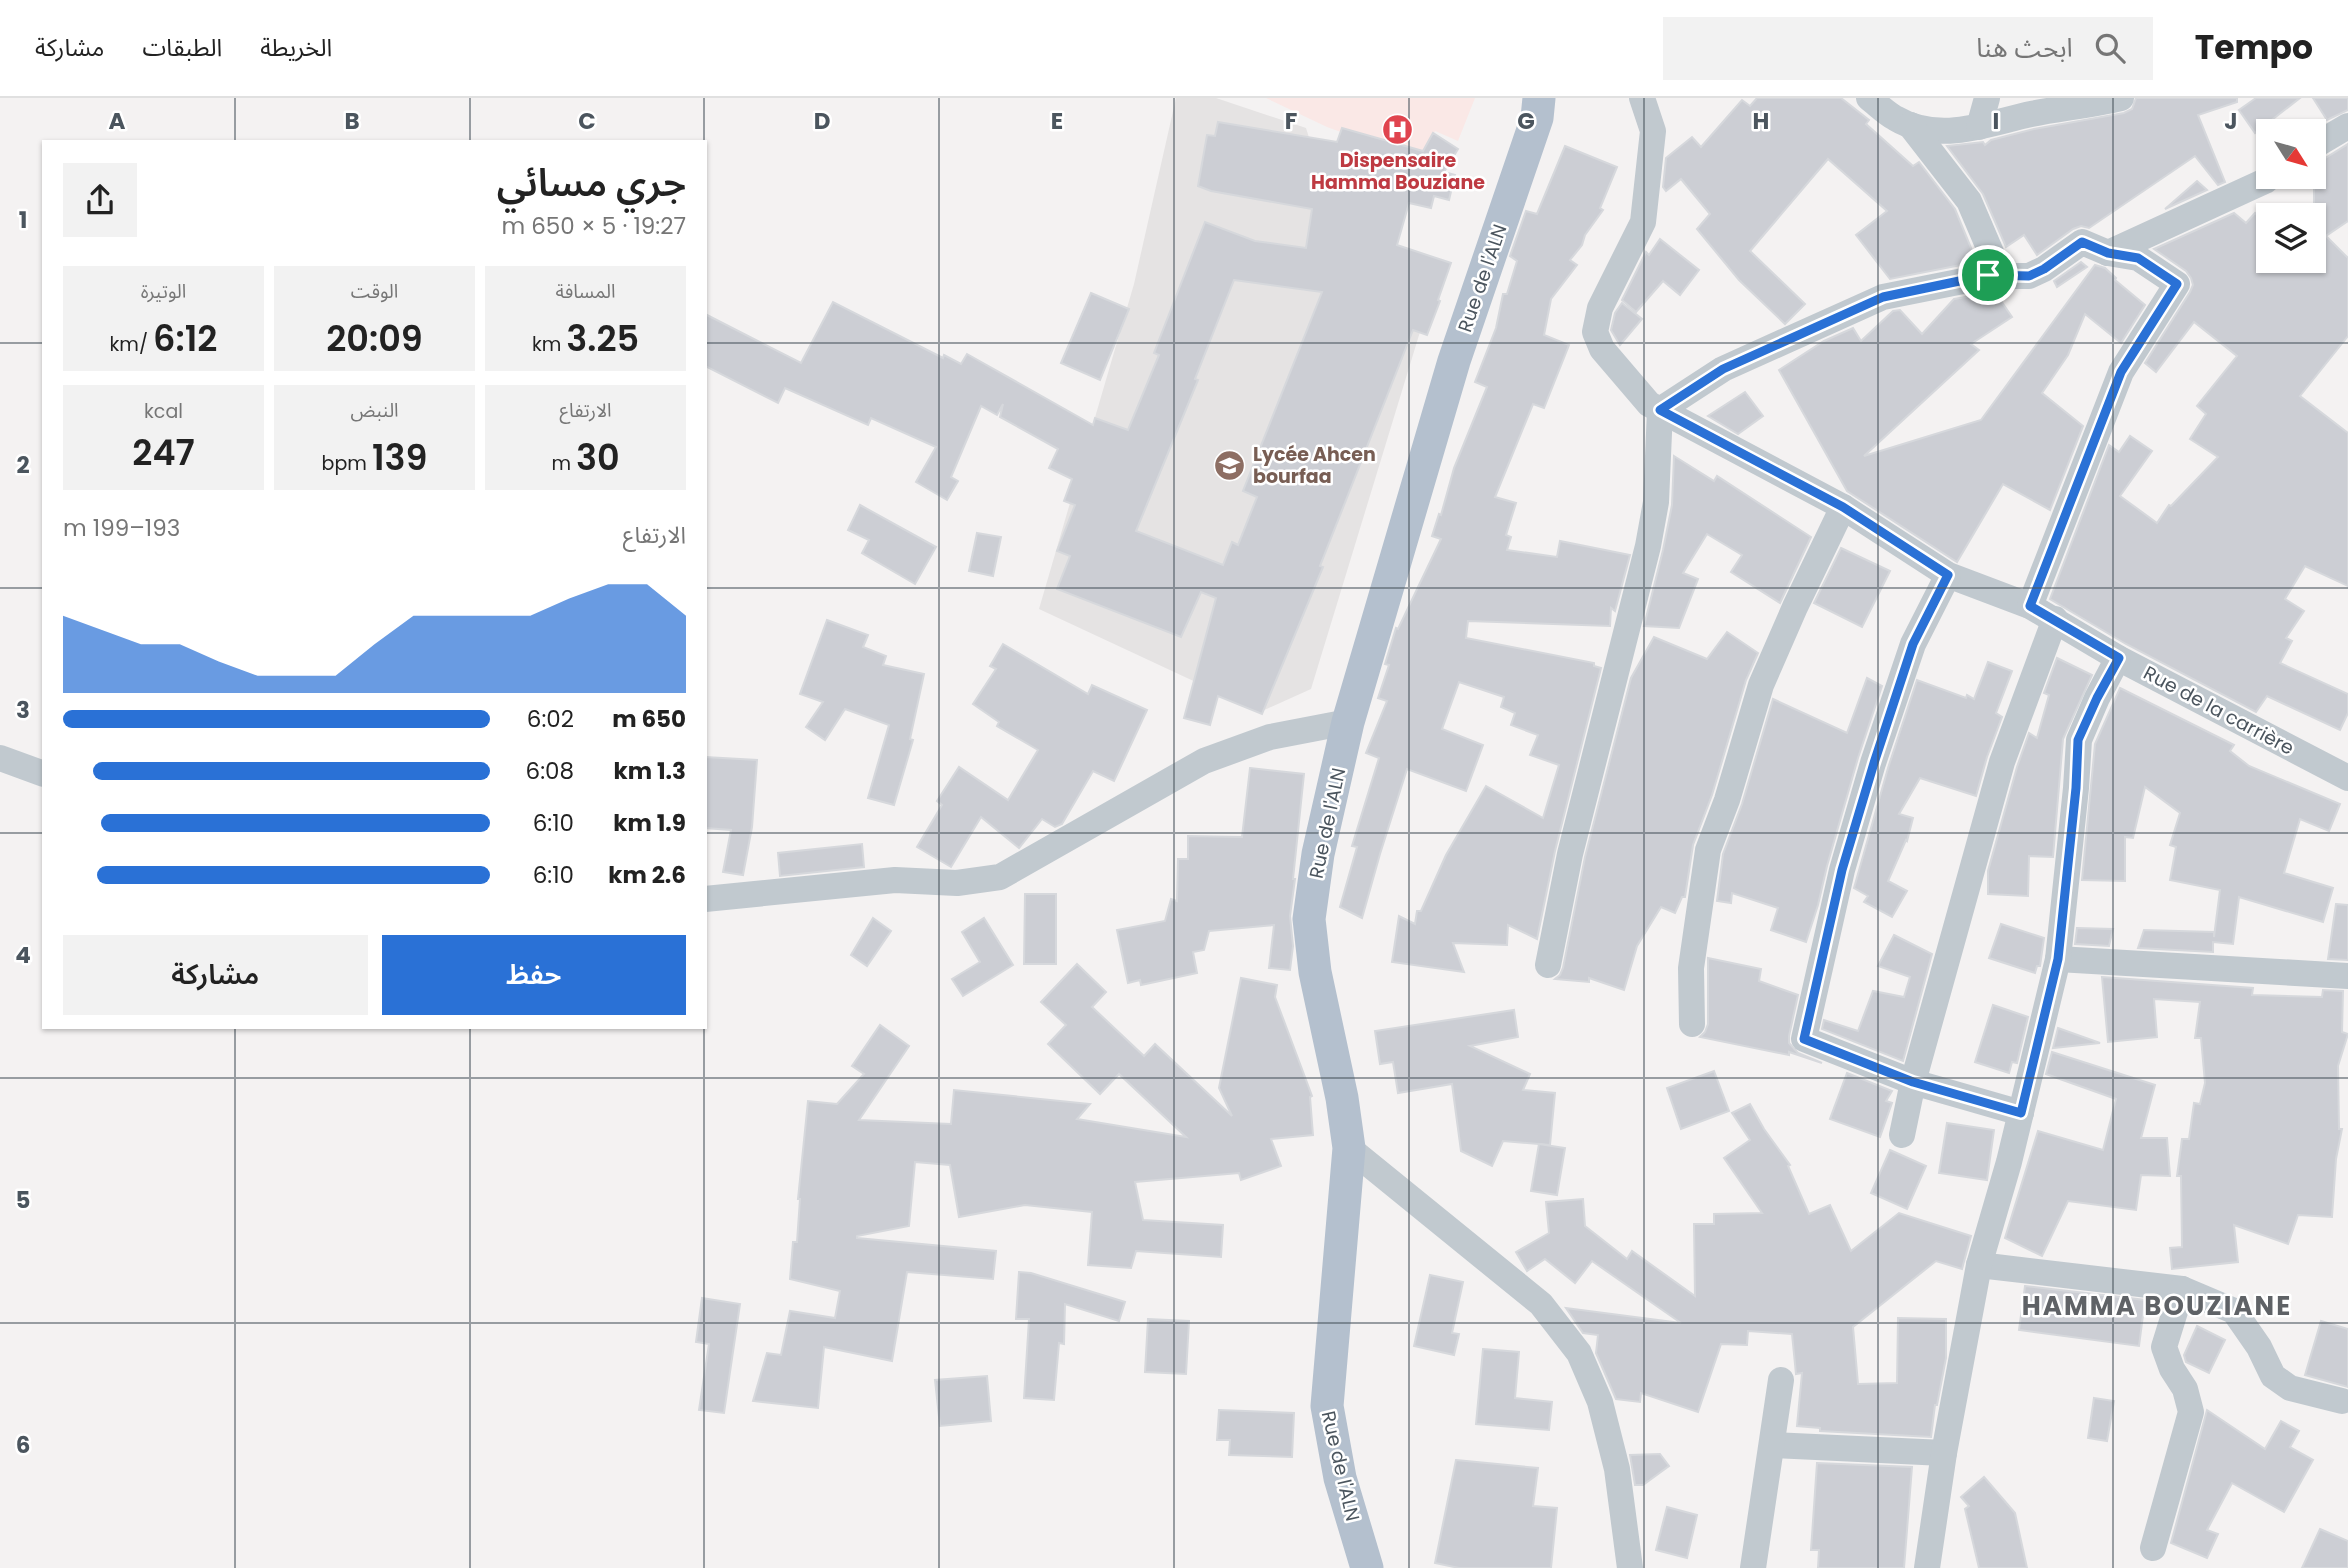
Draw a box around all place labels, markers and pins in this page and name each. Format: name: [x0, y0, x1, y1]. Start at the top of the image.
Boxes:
hospital icon: Dispensaire Hamma Bouziane: [1381, 112, 1415, 146]
place label: Dispensaire Hamma Bouziane: [1311, 147, 1485, 196]
pin: [1958, 245, 2018, 305]
place label: Lycée Ahcen bourfaa: [1253, 441, 1376, 490]
school or university icon: Lycée Ahcen bourfaa: [1213, 448, 1247, 482]

